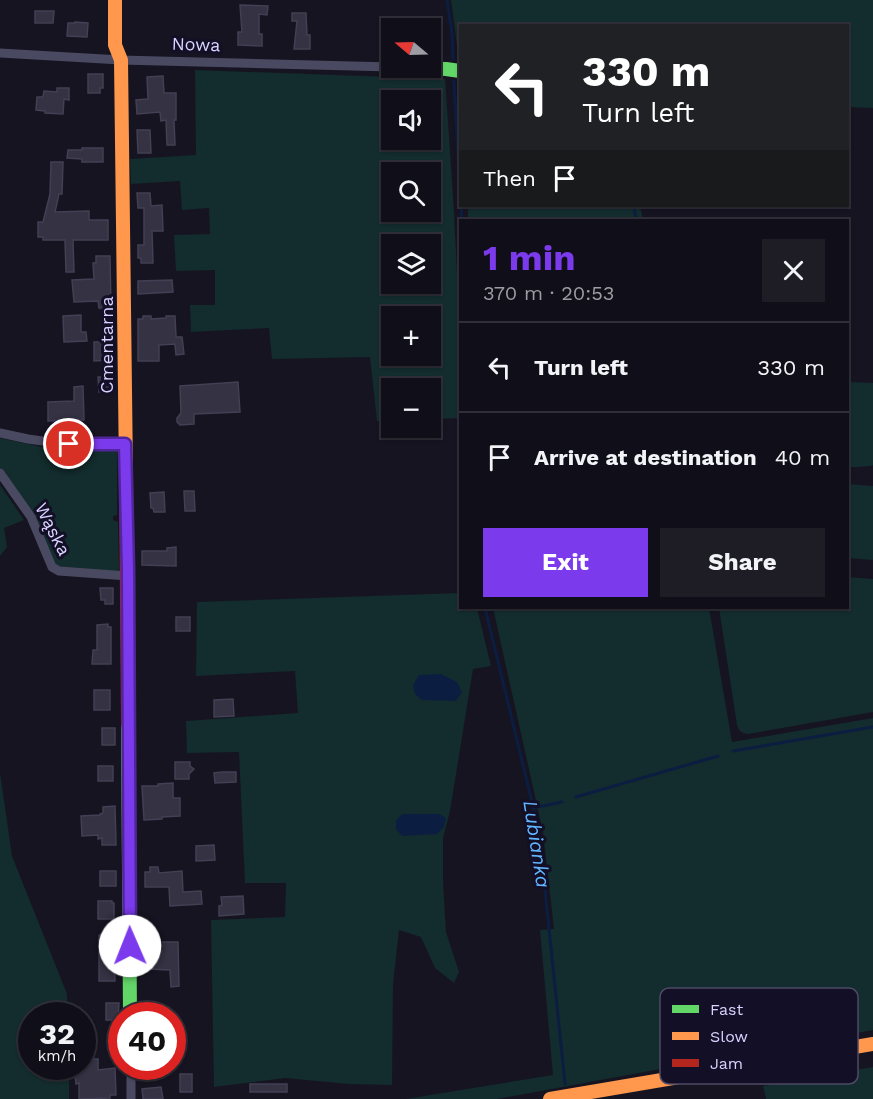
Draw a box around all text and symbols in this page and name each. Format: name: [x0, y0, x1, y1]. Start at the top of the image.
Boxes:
north arrow: [381, 18, 441, 78]
map controls: [381, 18, 441, 438]
street label: Nowa: [171, 33, 221, 55]
text: 330 m: [582, 47, 710, 96]
icon: left: [483, 48, 561, 126]
button: sound: [381, 90, 441, 150]
text: Turn left: [582, 97, 694, 129]
button: search: [381, 162, 441, 222]
icon: arrive: [548, 162, 581, 195]
text: Then: [483, 166, 536, 191]
button: layers: [381, 234, 441, 294]
text: 1 min: [483, 237, 575, 279]
button: close: [762, 239, 825, 302]
text: 370 m · 20:53: [483, 281, 614, 305]
street label: Cmentarna: [96, 296, 117, 394]
button: +: [381, 306, 441, 366]
icon: left: [483, 351, 516, 384]
text: Turn left: [534, 355, 628, 380]
text: 330 m: [757, 355, 825, 380]
button: −: [381, 378, 441, 438]
pin: [43, 418, 94, 469]
icon: arrive: [52, 427, 85, 460]
icon: arrive: [483, 441, 516, 474]
text: Arrive at destination: [534, 445, 757, 470]
text: 40 m: [775, 445, 830, 470]
street label: Wąska: [31, 499, 75, 559]
button: Exit: [483, 528, 648, 597]
button: Share: [660, 528, 825, 597]
water label: Lubianka: [518, 799, 556, 889]
position arrow: [98, 914, 162, 978]
legend: [660, 988, 858, 1084]
text: Fast: [710, 1000, 743, 1019]
speed limit sign: 40: [108, 1002, 186, 1080]
text: 32: [39, 1016, 75, 1051]
text: Slow: [710, 1027, 748, 1046]
text: km/h: [38, 1047, 76, 1065]
text: Jam: [710, 1054, 743, 1073]

